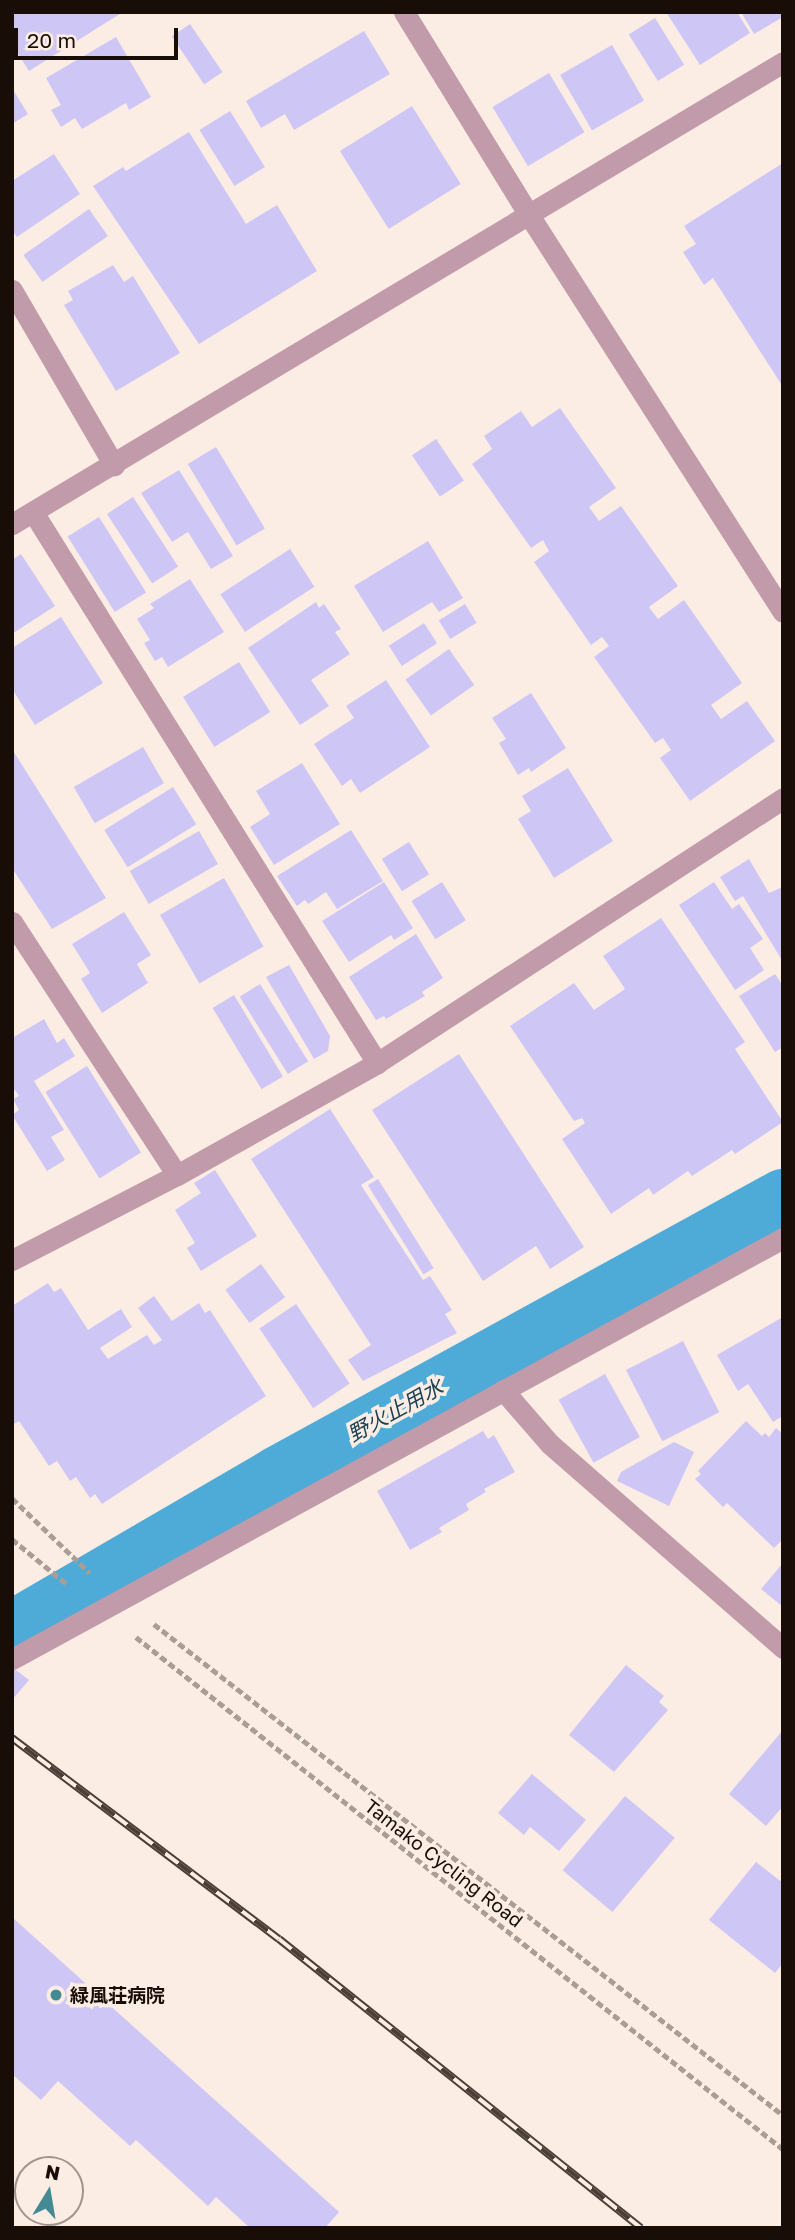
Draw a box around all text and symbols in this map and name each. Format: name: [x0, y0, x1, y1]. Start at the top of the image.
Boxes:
scale bar: [18, 14, 182, 58]
text: 20 m: [27, 27, 76, 53]
water label: 野火止用水: [343, 1374, 447, 1446]
street label: Tamako Cycling Road: [360, 1794, 528, 1932]
place label: 緑風荘病院: [70, 1984, 165, 2006]
marker: 緑風荘病院: [48, 1987, 64, 2003]
north arrow: [14, 2156, 84, 2226]
text: N: [43, 2159, 62, 2185]

